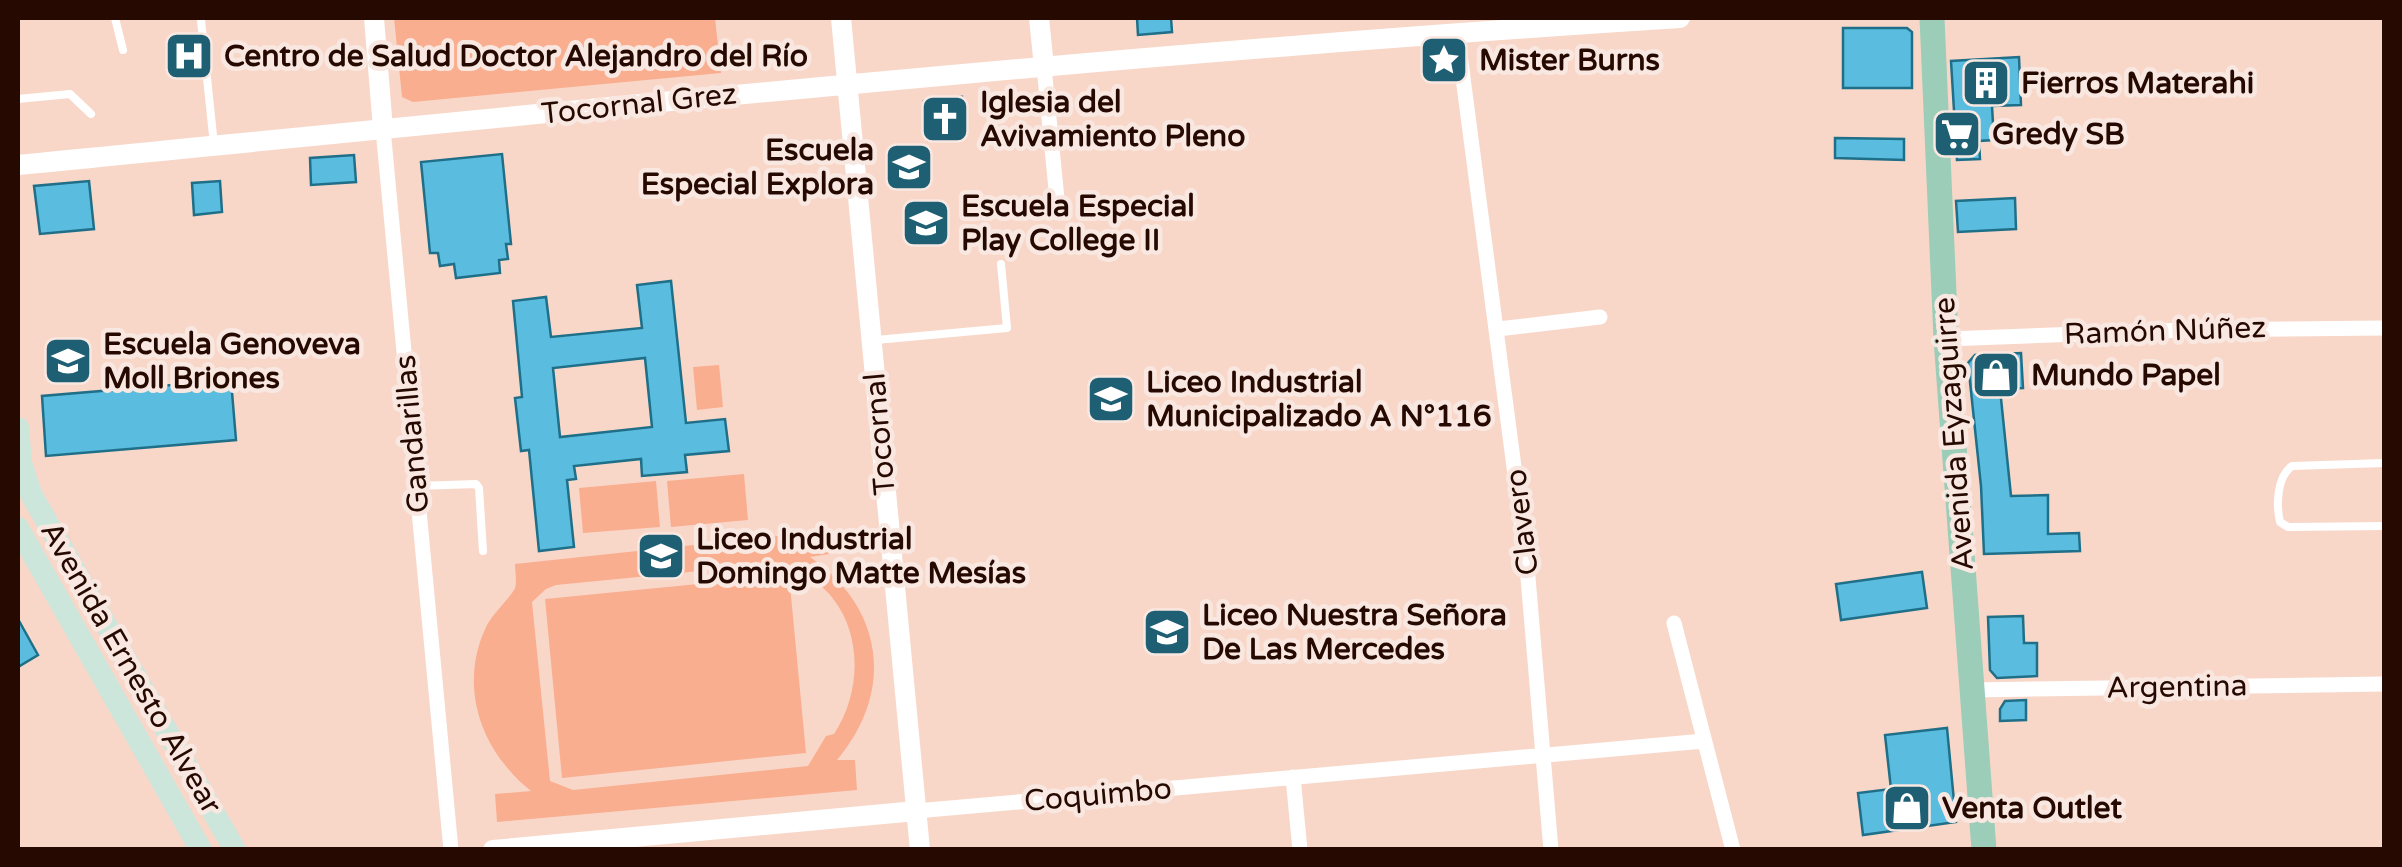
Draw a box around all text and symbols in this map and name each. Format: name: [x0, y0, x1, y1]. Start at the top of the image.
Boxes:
hospital icon: Centro de Salud Doctor Alejandro del Río: [163, 30, 215, 82]
place icon: Mister Burns: [1418, 34, 1470, 86]
place label: Centro de Salud Doctor Alejandro del Río: [224, 38, 808, 75]
place label: Mister Burns: [1479, 42, 1660, 79]
building icon: Fierros Materahi: [1960, 57, 2012, 109]
place label: Fierros Materahi: [2021, 65, 2254, 102]
street label: Tocornal Grez: [539, 75, 739, 133]
place label: Iglesia del Avivamiento Pleno: [980, 84, 1245, 155]
church icon: Iglesia del Avivamiento Pleno: [919, 93, 971, 145]
supermarket icon: Gredy SB: [1931, 108, 1983, 160]
place label: Gredy SB: [1992, 116, 2125, 153]
place label: Escuela Especial Explora: [641, 132, 874, 203]
school or university icon: Escuela Especial Explora: [883, 141, 935, 193]
place label: Escuela Especial Play College II: [961, 188, 1195, 259]
school or university icon: Escuela Especial Play College II: [900, 197, 952, 249]
street label: Avenida Eyzaguirre: [1926, 296, 1982, 572]
street label: Ramón Núñez: [2063, 309, 2267, 353]
place label: Escuela Genoveva Moll Briones: [103, 326, 361, 397]
school or university icon: Escuela Genoveva Moll Briones: [42, 335, 94, 387]
shop icon: Mundo Papel: [1970, 349, 2022, 401]
street label: Gandarillas: [387, 353, 437, 515]
place label: Mundo Papel: [2031, 357, 2221, 394]
place label: Liceo Industrial Municipalizado A N°116: [1146, 364, 1492, 435]
street label: Tocornal: [856, 371, 904, 497]
school or university icon: Liceo Industrial Municipalizado A N°116: [1085, 373, 1137, 425]
street label: Clavero: [1497, 467, 1547, 577]
street label: Avenida Ernesto Alvear: [32, 515, 230, 821]
place label: Liceo Industrial Domingo Matte Mesías: [696, 521, 1026, 592]
school or university icon: Liceo Industrial Domingo Matte Mesías: [635, 530, 687, 582]
place label: Liceo Nuestra Señora De Las Mercedes: [1202, 597, 1507, 668]
school or university icon: Liceo Nuestra Señora De Las Mercedes: [1141, 606, 1193, 658]
street label: Argentina: [2106, 667, 2248, 707]
street label: Coquimbo: [1023, 770, 1173, 820]
shop icon: Venta Outlet: [1881, 782, 1933, 834]
place label: Venta Outlet: [1942, 790, 2122, 827]

